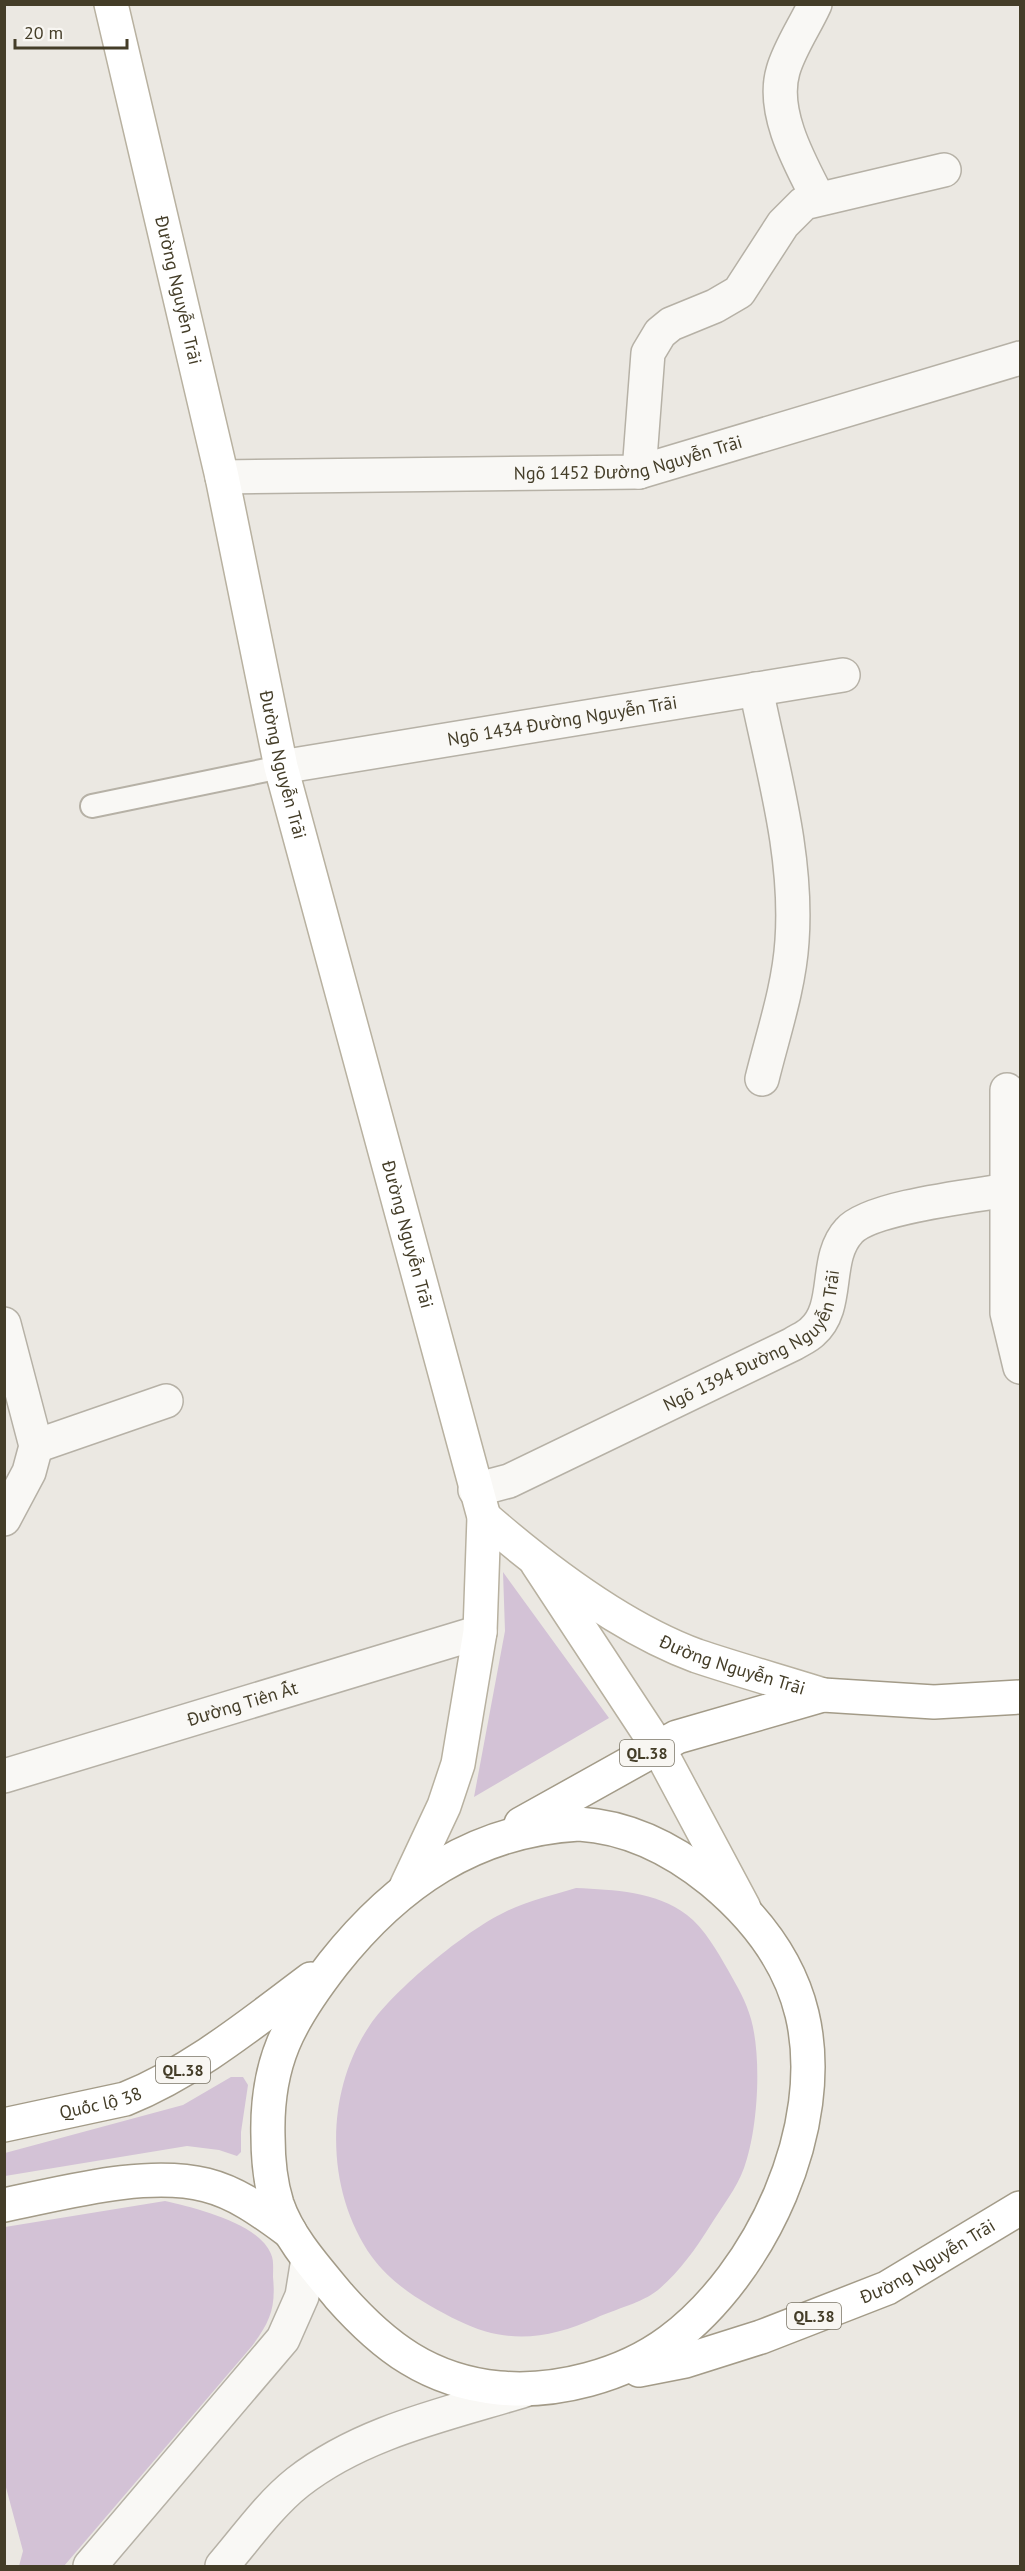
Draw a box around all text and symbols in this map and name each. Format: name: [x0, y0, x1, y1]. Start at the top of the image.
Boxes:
scale bar: [15, 12, 128, 50]
text: 20 m: [24, 21, 63, 44]
street label: Đường Nguyễn Trãi: [150, 212, 207, 367]
street label: Ngõ 1452 Đường Nguyễn Trãi: [514, 430, 745, 485]
street label: Đường Nguyễn Trãi: [255, 687, 312, 842]
street label: Ngõ 1434 Đường Nguyễn Trãi: [446, 690, 679, 751]
street label: Đường Nguyễn Trãi: [377, 1157, 439, 1311]
street label: Ngõ 1394 Đường Nguyễn Trãi: [659, 1268, 844, 1416]
street label: Đường Nguyễn Trãi: [655, 1629, 808, 1700]
street label: Đường Tiên Ất: [183, 1676, 300, 1731]
road number: QL.38: [620, 1740, 674, 1766]
road number: QL.38: [156, 2057, 210, 2083]
street label: Quốc lộ 38: [57, 2081, 145, 2124]
street label: Đường Nguyễn Trãi: [856, 2214, 999, 2309]
road number: QL.38: [787, 2303, 841, 2329]

